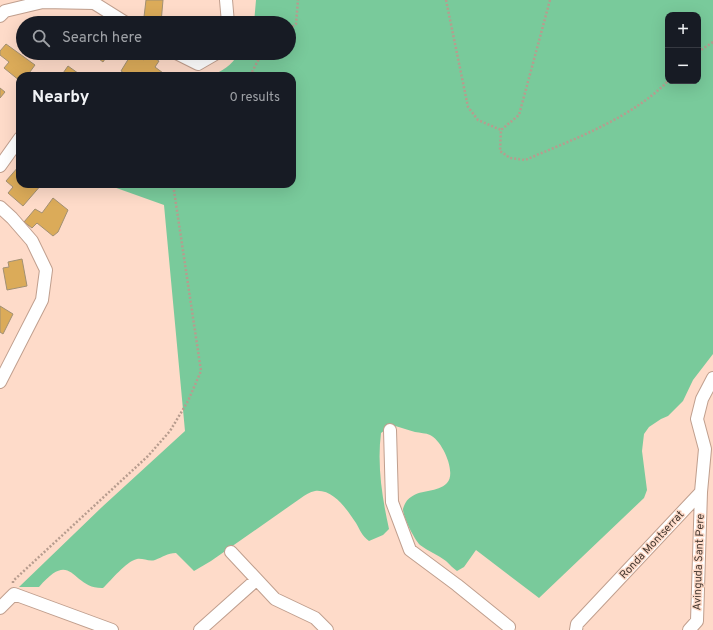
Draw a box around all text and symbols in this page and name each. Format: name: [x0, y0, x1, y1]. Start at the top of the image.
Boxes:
map controls: [665, 12, 701, 84]
button: +: [665, 12, 701, 48]
search box: [16, 16, 296, 60]
icon: search: [30, 27, 52, 49]
text: Search here: [62, 29, 142, 48]
button: −: [665, 48, 701, 84]
text: Nearby: [32, 87, 89, 109]
text: 0 results: [229, 90, 280, 106]
street label: Ronda Montserrat: [617, 508, 687, 582]
street label: Avinguda Sant Pere: [690, 513, 708, 611]

